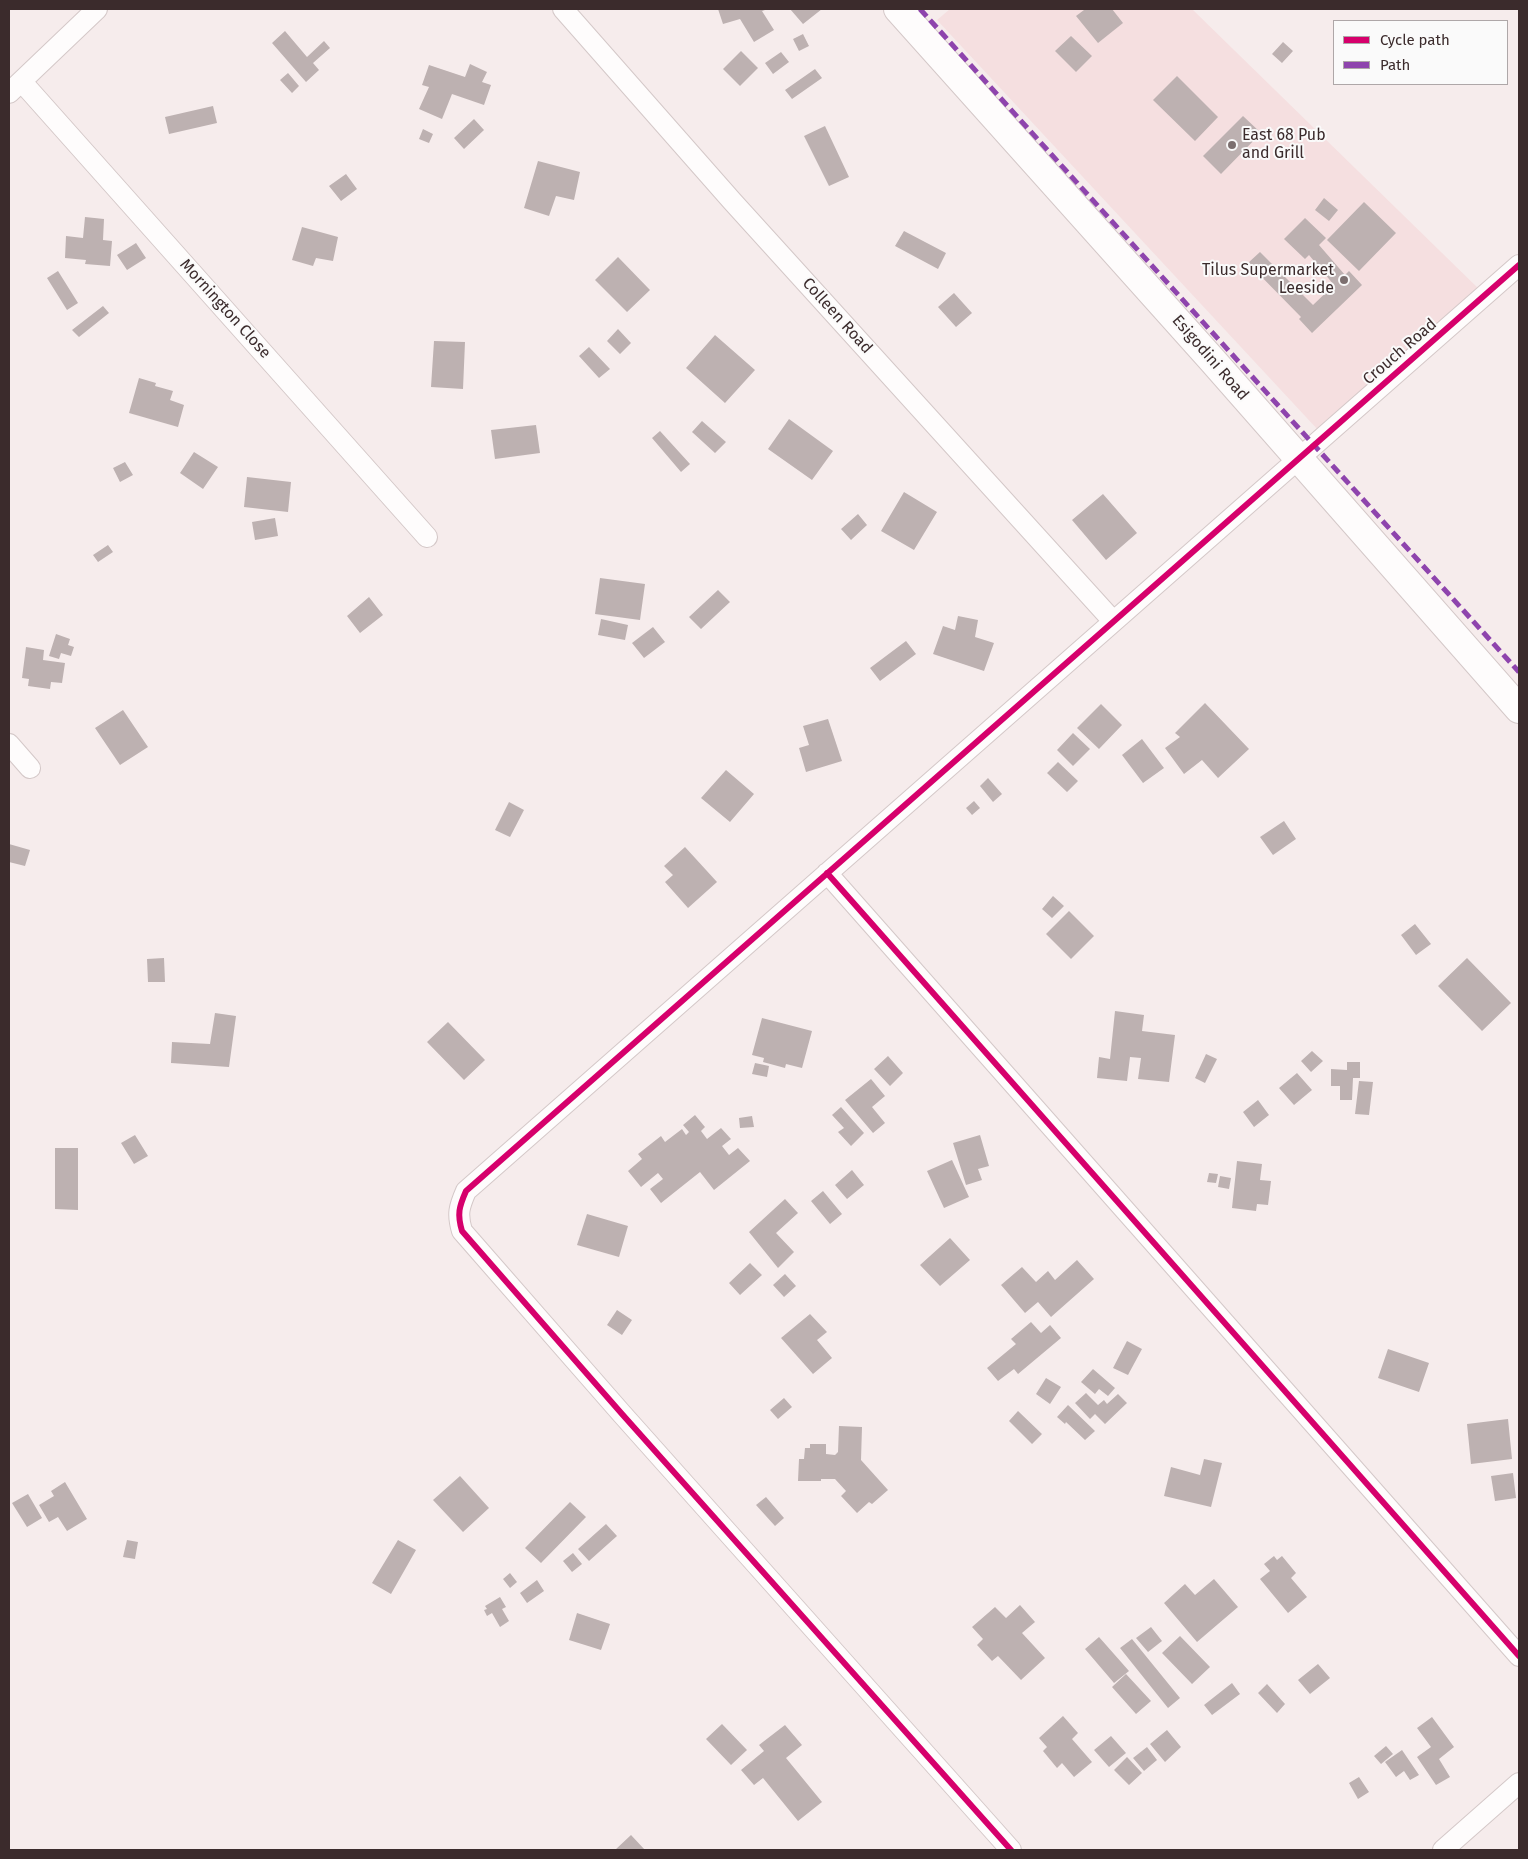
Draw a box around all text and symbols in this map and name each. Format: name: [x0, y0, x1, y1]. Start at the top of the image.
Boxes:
legend: [1333, 20, 1508, 85]
text: Cycle path: [1380, 31, 1450, 49]
text: Path: [1380, 56, 1410, 74]
place label: East 68 Pub and Grill: [1242, 126, 1326, 164]
marker: East 68 Pub and Grill: [1226, 139, 1238, 151]
street label: Mornington Close: [175, 255, 275, 363]
place label: Tilus Supermarket Leeside: [1202, 261, 1334, 299]
street label: Colleen Road: [798, 274, 876, 358]
marker: Tilus Supermarket Leeside: [1338, 274, 1350, 286]
street label: Esigodini Road: [1168, 311, 1252, 405]
street label: Crouch Road: [1359, 315, 1441, 389]

